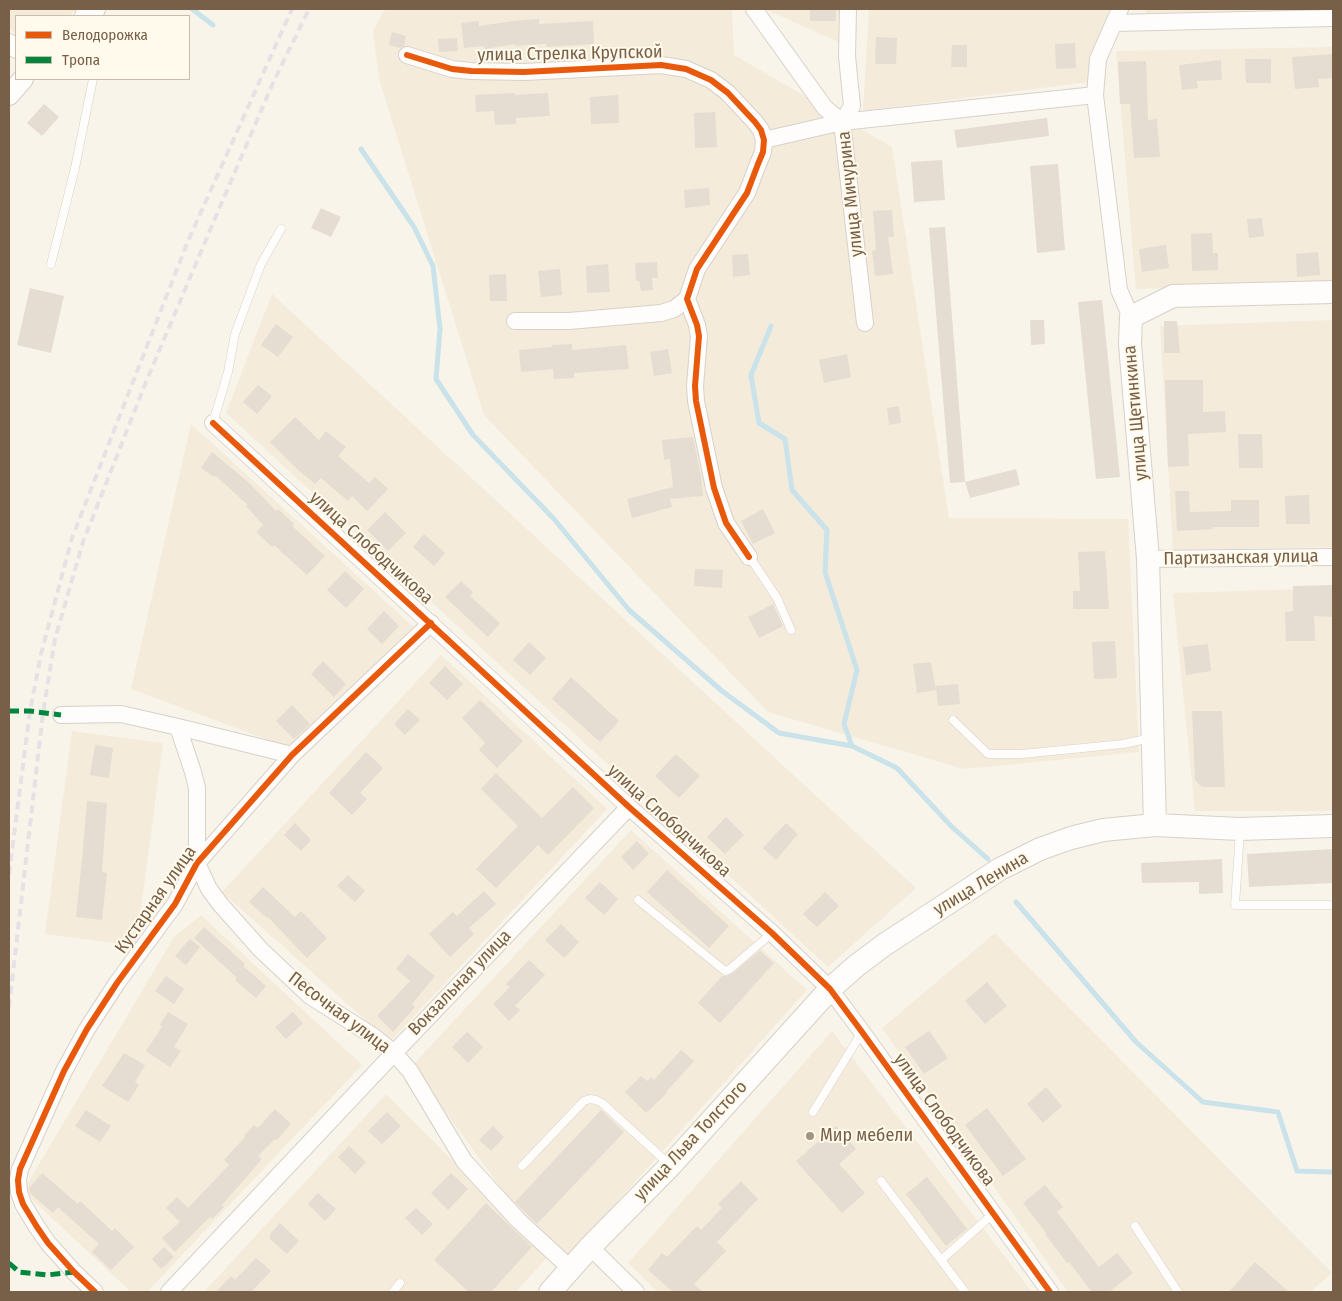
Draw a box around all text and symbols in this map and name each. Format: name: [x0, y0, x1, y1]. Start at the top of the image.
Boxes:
legend: [15, 15, 190, 80]
text: Велодорожка: [62, 26, 148, 44]
street label: улица Стрелка Крупской: [477, 42, 663, 66]
text: Тропа: [62, 51, 100, 69]
street label: улица Мичурина: [834, 130, 868, 258]
street label: улица Щетинкина: [1119, 344, 1153, 482]
street label: улица Слободчикова: [305, 487, 437, 609]
street label: Партизанская улица: [1163, 546, 1319, 570]
street label: улица Слободчикова: [603, 760, 735, 882]
street label: Кустарная улица: [111, 842, 201, 958]
street label: улица Ленина: [930, 847, 1032, 921]
street label: Вокзальная улица: [404, 926, 516, 1040]
street label: Песочная улица: [284, 968, 394, 1058]
street label: улица Слободчикова: [889, 1049, 999, 1191]
street label: улица Льва Толстого: [630, 1077, 752, 1205]
place label: Мир мебели: [820, 1125, 913, 1147]
marker: Мир мебели: [804, 1130, 816, 1142]

